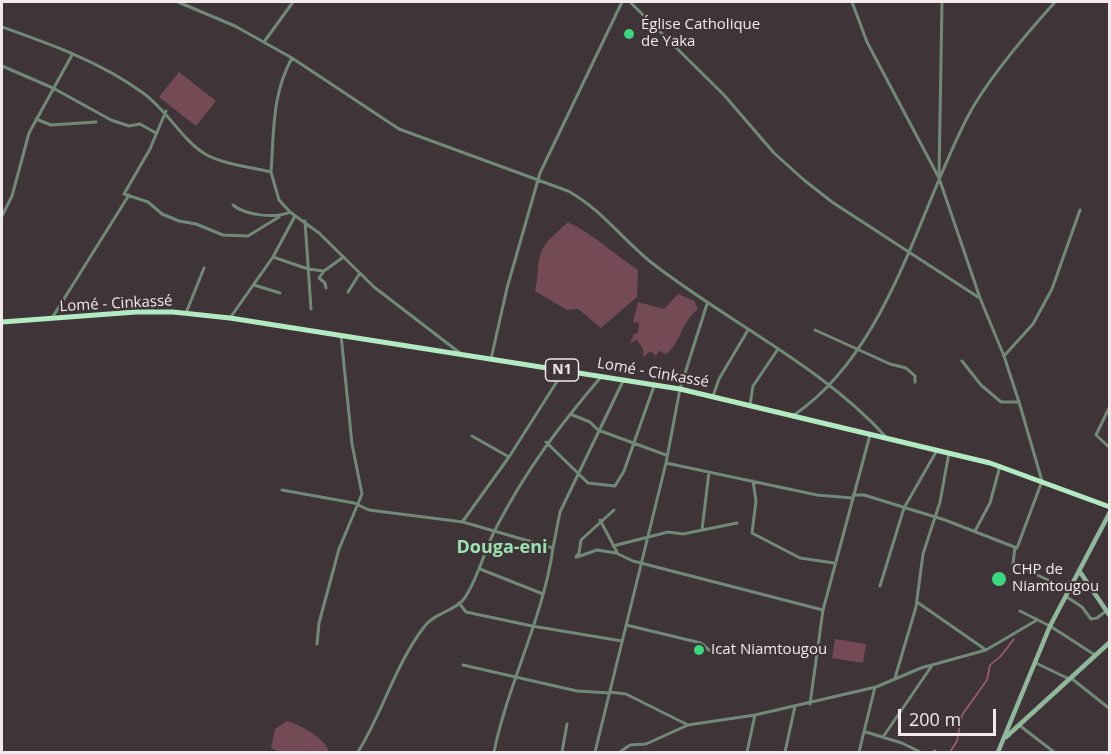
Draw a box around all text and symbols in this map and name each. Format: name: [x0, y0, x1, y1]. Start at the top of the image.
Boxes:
place label: Église Catholique de Yaka: [641, 16, 760, 51]
marker: Église Catholique de Yaka: [622, 27, 636, 41]
street label: Lomé - Cinkassé: [59, 292, 173, 316]
street label: Lomé - Cinkassé: [596, 354, 710, 392]
road number: N1: [546, 359, 578, 381]
district label: Douga-eni: [456, 537, 548, 559]
place label: CHP de Niamtougou: [1012, 561, 1099, 596]
marker: CHP de Niamtougou: [990, 570, 1008, 588]
place label: Icat Niamtougou: [711, 641, 827, 659]
marker: Icat Niamtougou: [692, 643, 706, 657]
scale bar: [901, 697, 998, 735]
text: 200 m: [909, 707, 961, 731]

